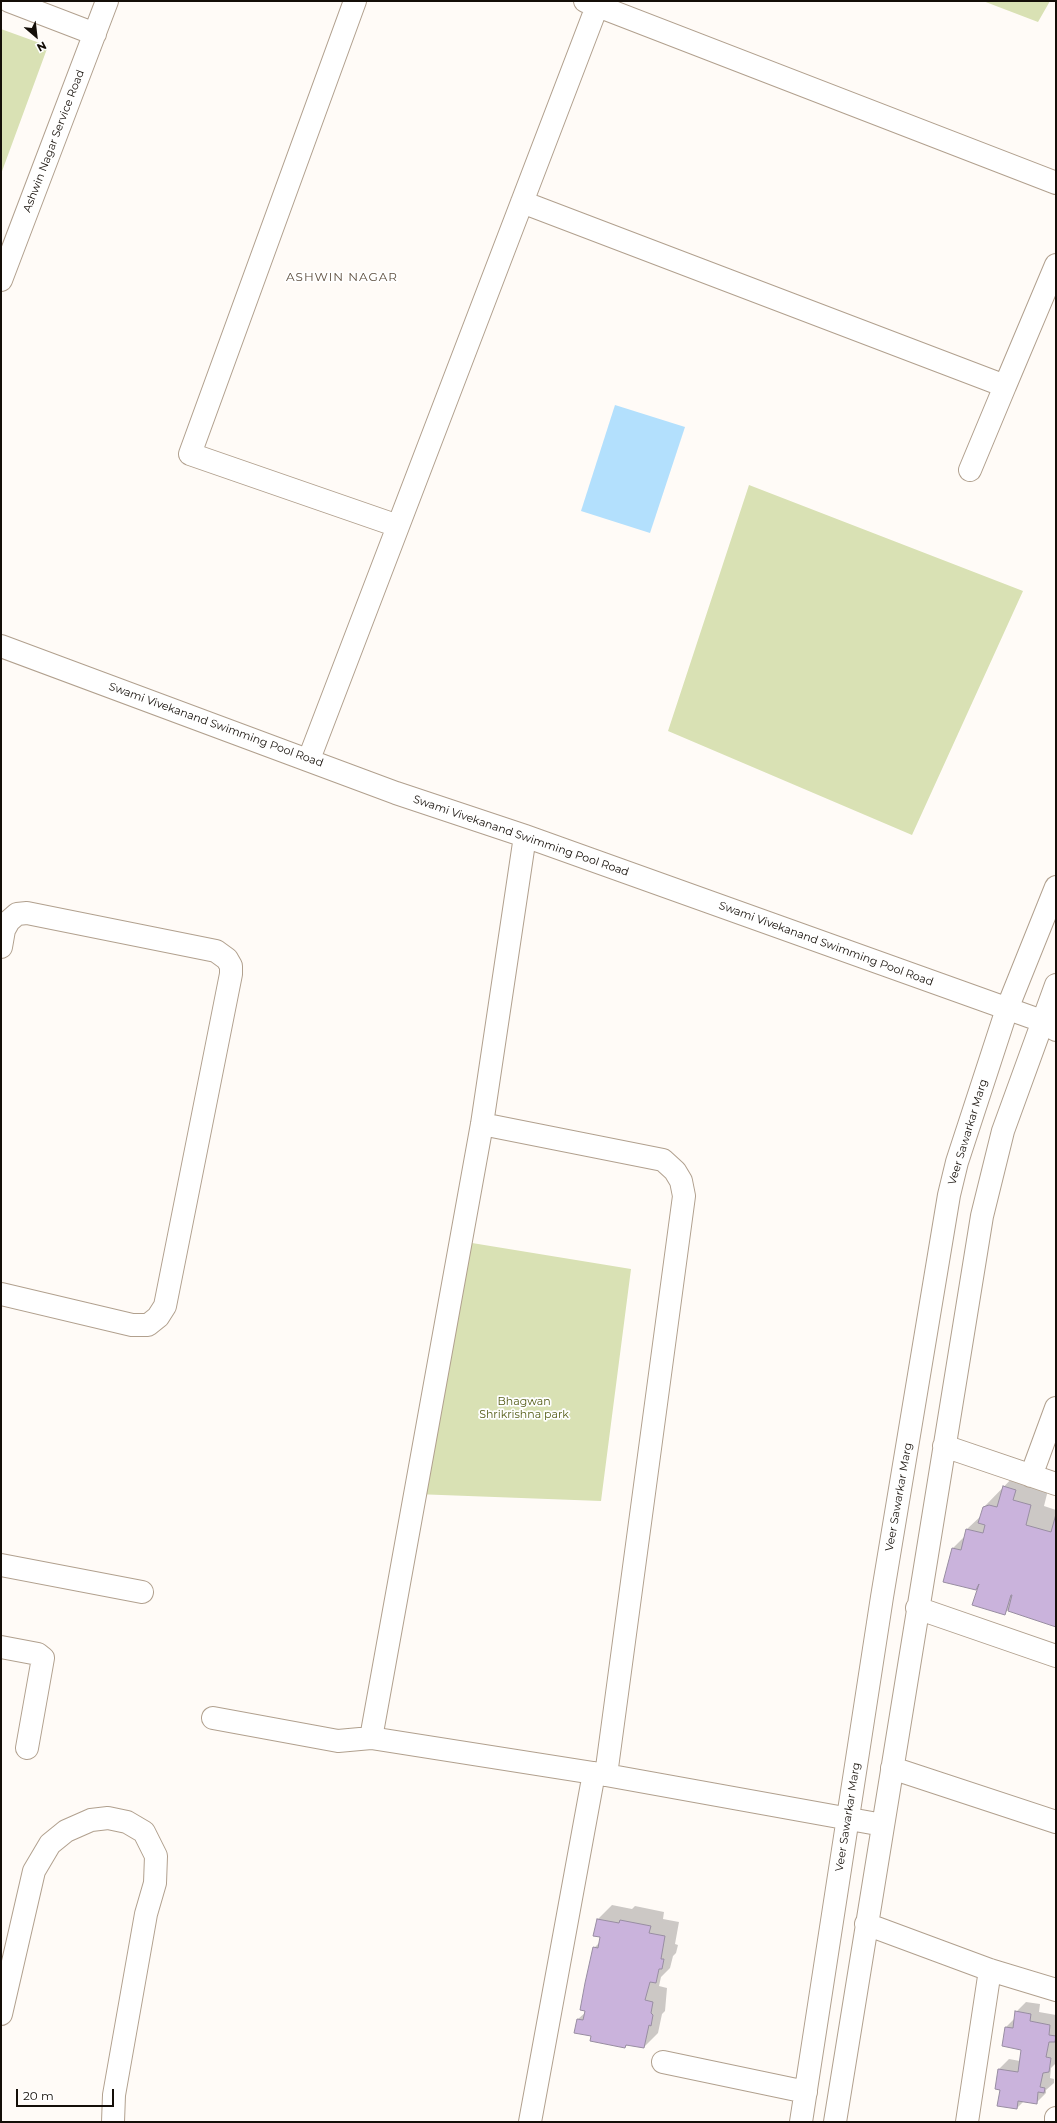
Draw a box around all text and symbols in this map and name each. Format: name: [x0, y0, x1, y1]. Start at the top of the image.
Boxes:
north arrow: [16, 16, 56, 56]
text: N: [34, 38, 49, 55]
street label: Ashwin Nagar Service Road: [21, 68, 87, 214]
district label: ASHWIN NAGAR: [286, 270, 398, 284]
street label: Swami Vivekanand Swimming Pool Road: [107, 680, 325, 770]
street label: Swami Vivekanand Swimming Pool Road: [411, 793, 631, 879]
street label: Swami Vivekanand Swimming Pool Road: [717, 899, 935, 989]
street label: Veer Sawarkar Marg: [946, 1077, 990, 1187]
park label: Bhagwan Shrikrishna park: [479, 1395, 569, 1421]
street label: Veer Sawarkar Marg: [883, 1442, 915, 1552]
street label: Veer Sawarkar Marg: [833, 1762, 863, 1872]
scale bar: [18, 2081, 116, 2107]
text: 20 m: [23, 2088, 54, 2103]

